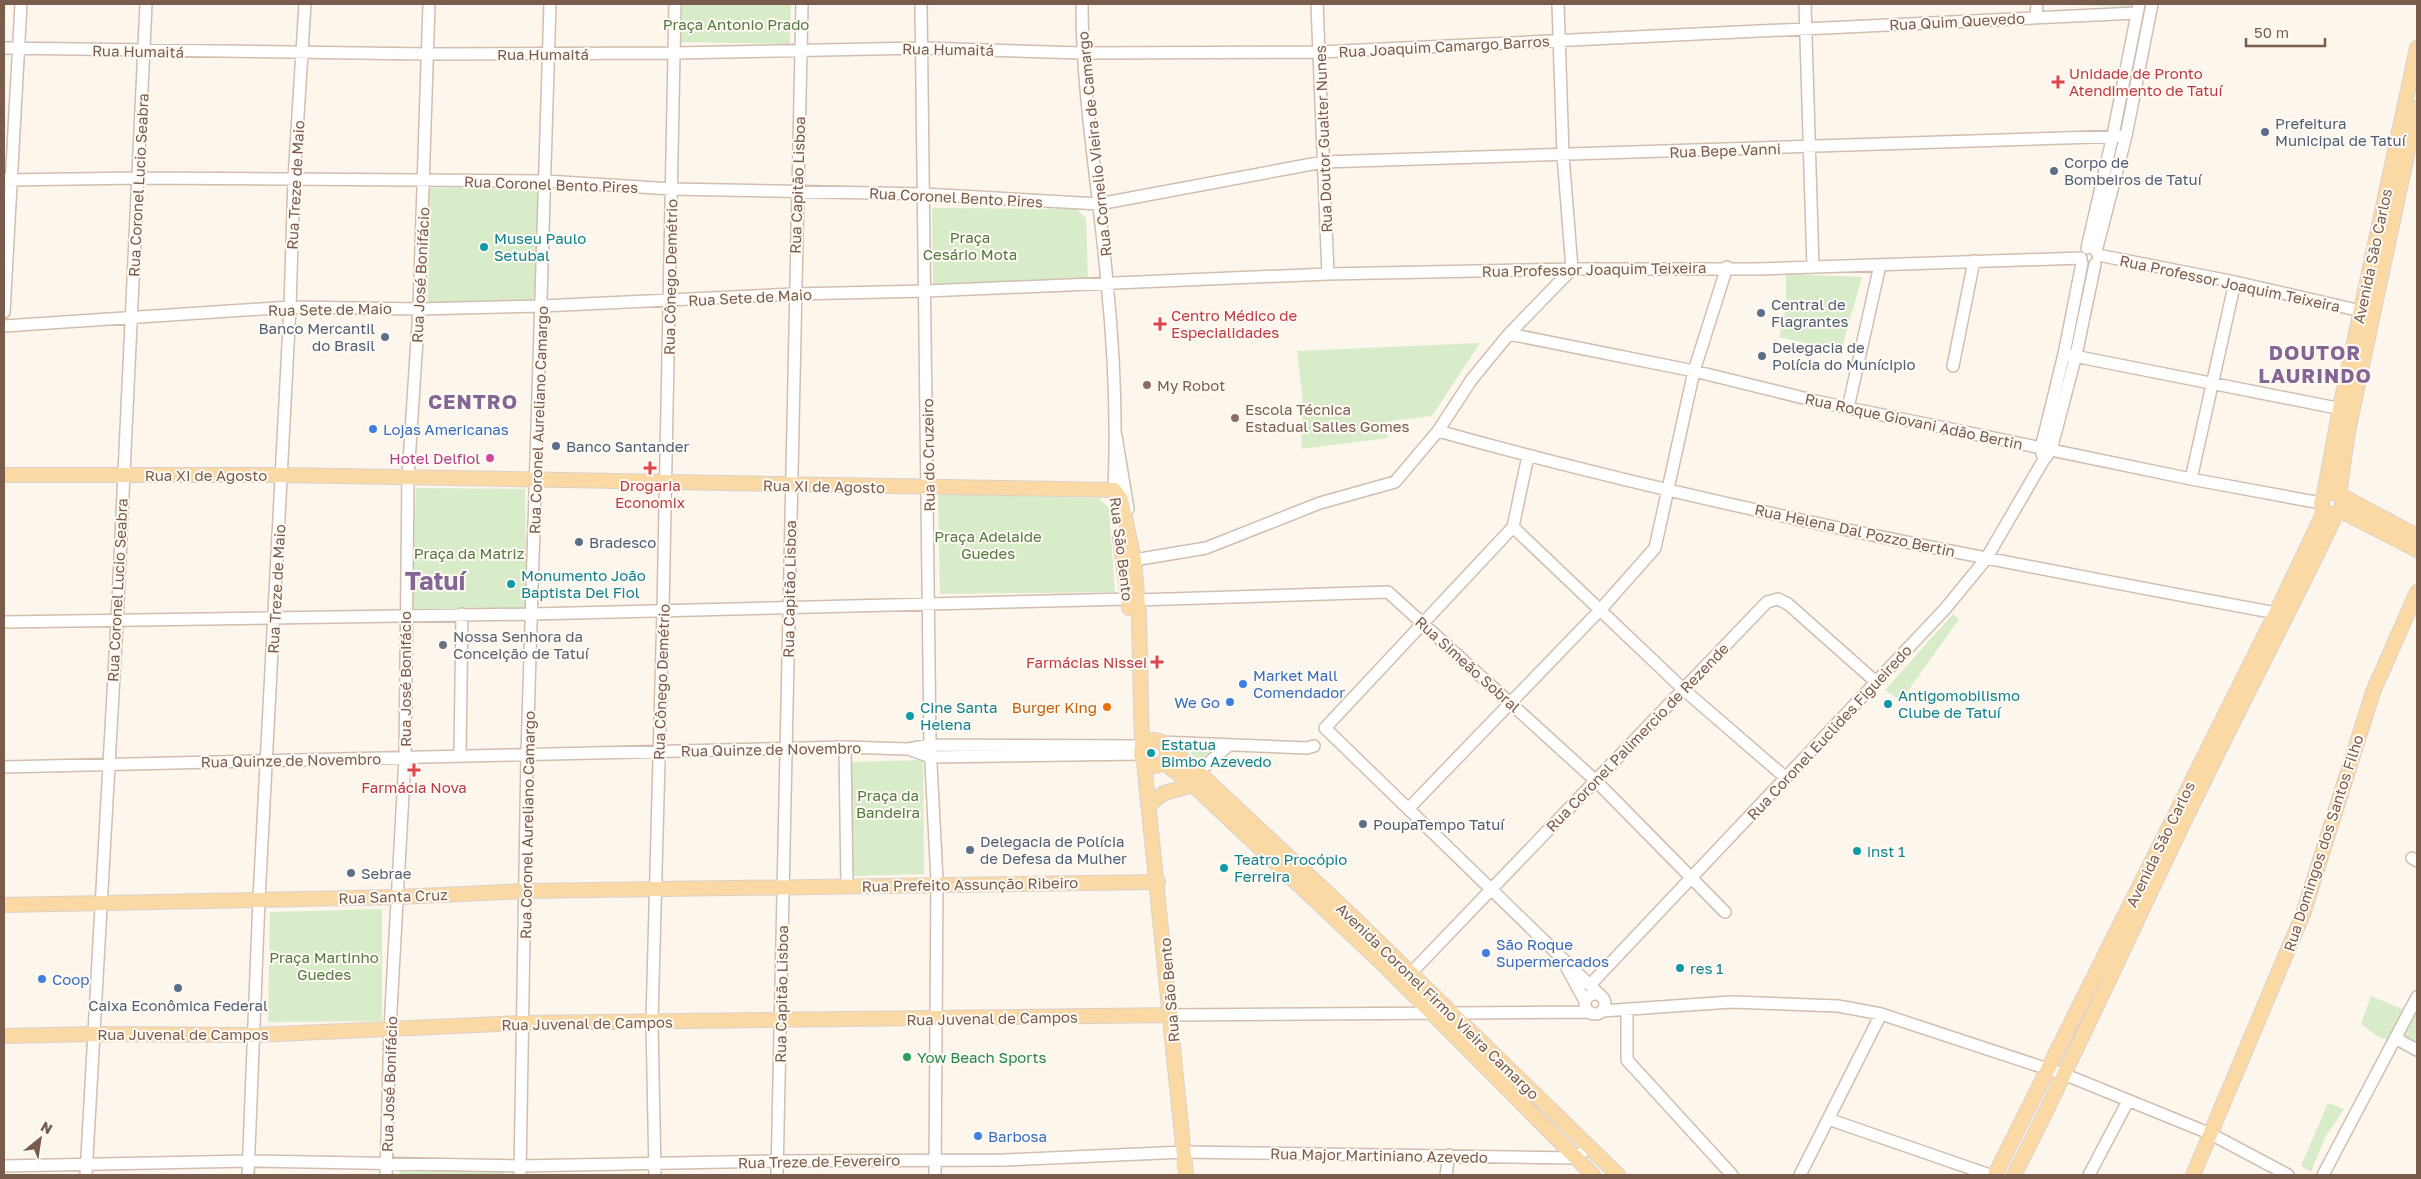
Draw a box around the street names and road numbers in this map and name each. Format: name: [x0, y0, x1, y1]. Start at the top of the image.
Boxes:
street label: Rua Quim Quevedo: [1889, 8, 2025, 34]
street label: Rua Cornelio Vieira de Camargo: [1073, 30, 1115, 258]
street label: Rua Joaquim Camargo Barros: [1338, 31, 1550, 61]
street label: Rua Humaitá: [902, 39, 994, 59]
street label: Rua Humaitá: [92, 41, 184, 61]
street label: Rua Humaitá: [497, 45, 589, 63]
street label: Rua Doutor Gualter Nunes: [1311, 45, 1335, 233]
street label: Rua Coronel Lucio Seabra: [124, 93, 152, 277]
street label: Rua Capitão Lisboa: [786, 116, 808, 254]
street label: Rua Treze de Maio: [283, 120, 307, 250]
street label: Rua Bepe Vanni: [1669, 139, 1781, 161]
street label: Rua Coronel Bento Pires: [464, 172, 638, 196]
street label: Rua Coronel Bento Pires: [868, 183, 1044, 211]
street label: Avenida São Carlos: [2349, 187, 2395, 325]
street label: Rua Cônego Demétrio: [660, 199, 680, 355]
street label: Rua José Bonifácio: [407, 207, 433, 343]
street label: Rua Professor Joaquim Teixeira: [2118, 251, 2342, 315]
street label: Rua Professor Joaquim Teixeira: [1481, 258, 1707, 280]
street label: Rua Sete de Maio: [688, 285, 812, 309]
street label: Rua Sete de Maio: [268, 299, 392, 319]
street label: Rua Coronel Aureliano Camargo: [525, 306, 551, 534]
street label: Rua Roque Giovani Adão Bertin: [1803, 389, 2025, 453]
street label: Rua do Cruzeiro: [918, 398, 938, 512]
street label: Rua XI de Agosto: [145, 466, 267, 484]
street label: Rua XI de Agosto: [763, 476, 885, 496]
street label: Rua São Bento: [1107, 496, 1137, 602]
street label: Rua Coronel Lucio Seabra: [103, 498, 131, 682]
street label: Rua Helena Dal Pozzo Bertin: [1753, 500, 1957, 560]
street label: Rua Capitão Lisboa: [779, 520, 799, 658]
street label: Rua Treze de Maio: [264, 524, 288, 654]
street label: Rua Cônego Demétrio: [649, 604, 673, 760]
street label: Rua José Bonifácio: [396, 611, 414, 747]
street label: Rua Simeão Sobral: [1412, 612, 1524, 716]
street label: Rua Coronel Palimercio de Rezende: [1542, 639, 1732, 835]
street label: Rua Coronel Euclides Figueiredo: [1743, 641, 1915, 823]
street label: Rua Coronel Aureliano Camargo: [516, 711, 538, 939]
street label: Rua Domingos dos Santos Filho: [2279, 732, 2367, 954]
street label: Rua Quinze de Novembro: [681, 738, 861, 760]
street label: Rua Quinze de Novembro: [201, 749, 381, 771]
street label: Avenida São Carlos: [2122, 778, 2198, 910]
street label: Rua Prefeito Assunção Ribeiro: [862, 873, 1078, 895]
street label: Rua Santa Cruz: [338, 885, 448, 907]
street label: Avenida Coronel Firmo Vieira Camargo: [1333, 899, 1543, 1103]
street label: Rua Capitão Lisboa: [771, 925, 791, 1063]
street label: Rua São Bento: [1155, 937, 1183, 1043]
street label: Rua Juvenal de Campos: [906, 1008, 1078, 1028]
street label: Rua Juvenal de Campos: [501, 1013, 673, 1033]
street label: Rua José Bonifácio: [378, 1016, 400, 1152]
street label: Rua Juvenal de Campos: [97, 1025, 269, 1043]
street label: Rua Major Martiniano Azevedo: [1270, 1144, 1488, 1166]
street label: Rua Treze de Fevereiro: [738, 1151, 900, 1171]

